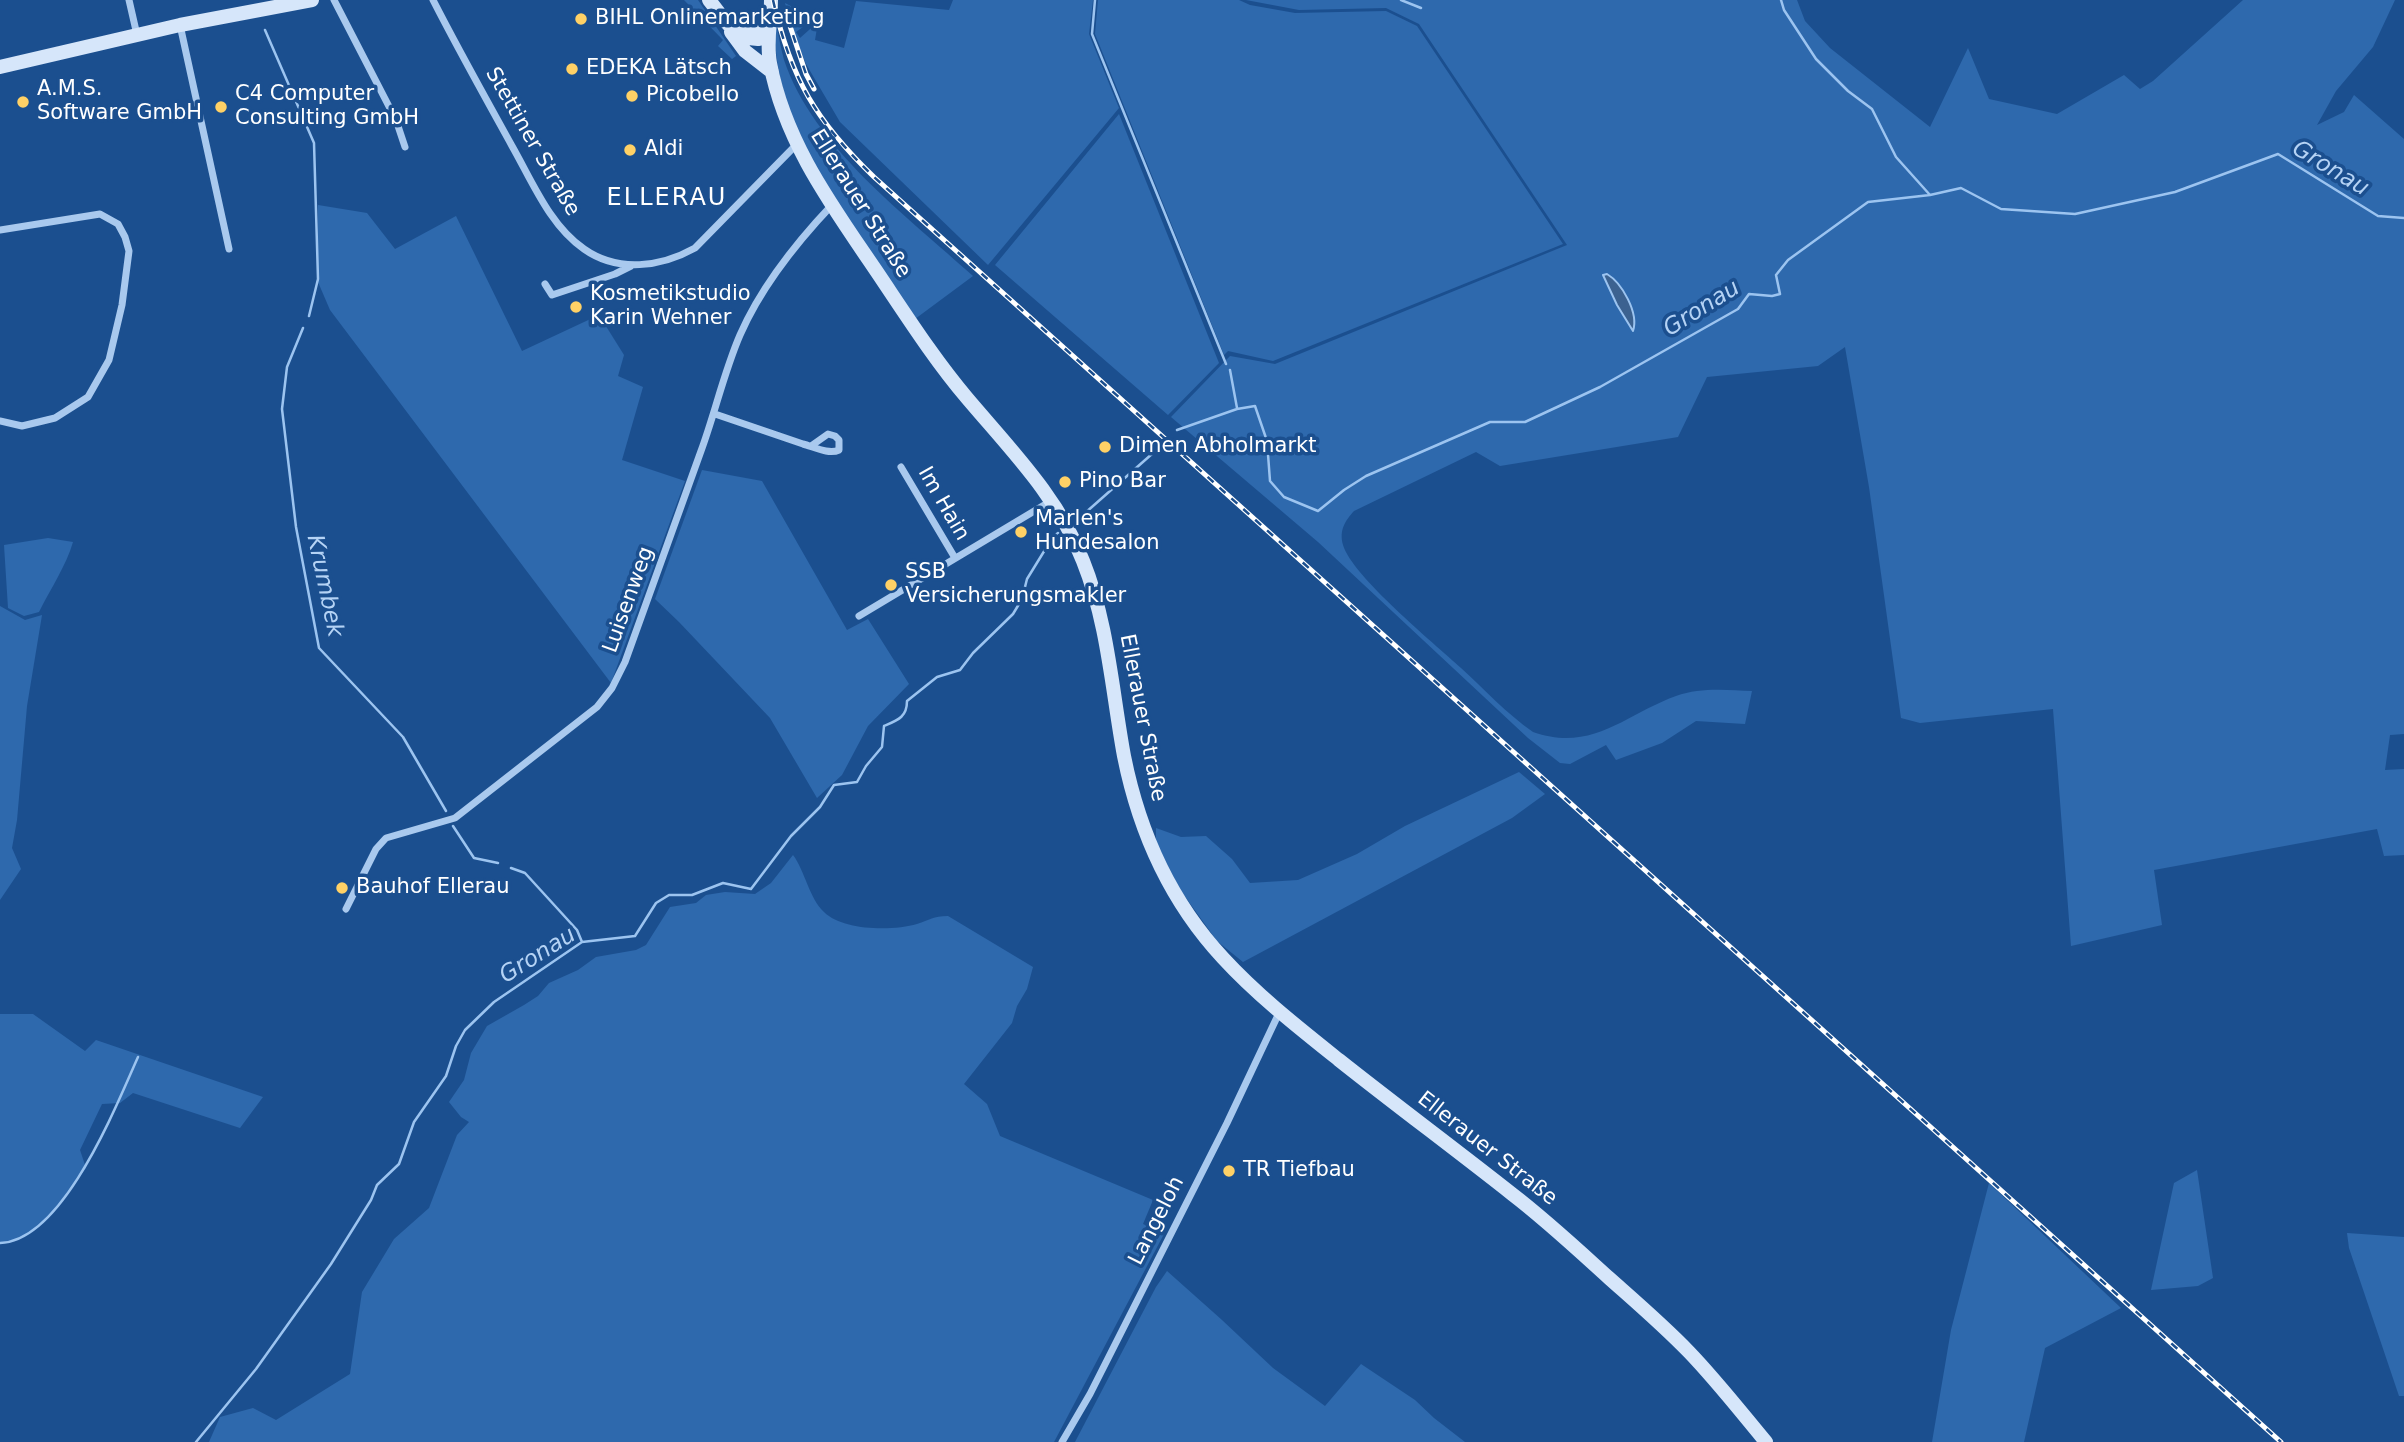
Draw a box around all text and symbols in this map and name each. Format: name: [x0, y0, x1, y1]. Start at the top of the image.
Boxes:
place label: BIHL Onlinemarketing: [595, 6, 825, 32]
marker: BIHL Onlinemarketing: [573, 11, 589, 27]
place label: EDEKA Lätsch: [586, 56, 732, 82]
marker: EDEKA Lätsch: [564, 61, 580, 77]
street label: Stettiner Straße: [479, 63, 585, 221]
place label: A.M.S. Software GmbH: [37, 77, 202, 127]
place label: C4 Computer Consulting GmbH: [235, 82, 419, 132]
place label: Picobello: [646, 83, 739, 109]
marker: Picobello: [624, 88, 640, 104]
marker: A.M.S. Software GmbH: [15, 94, 31, 110]
marker: C4 Computer Consulting GmbH: [213, 99, 229, 115]
street label: Ellerauer Straße: [804, 125, 916, 283]
water label: Gronau: [2287, 135, 2373, 203]
place label: Aldi: [644, 137, 683, 163]
marker: Aldi: [622, 142, 638, 158]
district label: ELLERAU: [607, 185, 727, 213]
water label: Gronau: [1659, 275, 1745, 343]
place label: Kosmetikstudio Karin Wehner: [590, 282, 751, 332]
marker: Kosmetikstudio Karin Wehner: [568, 299, 584, 315]
place label: Dimen Abholmarkt: [1119, 434, 1316, 460]
marker: Dimen Abholmarkt: [1097, 439, 1113, 455]
street label: Im Hain: [912, 463, 974, 545]
place label: Pino Bar: [1079, 469, 1166, 495]
marker: Pino Bar: [1057, 474, 1073, 490]
place label: Marlen's Hundesalon: [1035, 507, 1159, 557]
marker: Marlen's Hundesalon: [1013, 524, 1029, 540]
water label: Krumbek: [300, 532, 348, 640]
street label: Luisenweg: [598, 544, 660, 656]
place label: SSB Versicherungsmakler: [905, 560, 1126, 610]
marker: SSB Versicherungsmakler: [883, 577, 899, 593]
street label: Ellerauer Straße: [1113, 632, 1171, 804]
place label: Bauhof Ellerau: [356, 875, 509, 901]
marker: Bauhof Ellerau: [334, 880, 350, 896]
water label: Gronau: [495, 922, 581, 990]
street label: Ellerauer Straße: [1412, 1087, 1562, 1211]
place label: TR Tiefbau: [1243, 1158, 1355, 1184]
marker: TR Tiefbau: [1221, 1163, 1237, 1179]
street label: Langeloh: [1124, 1172, 1190, 1270]

